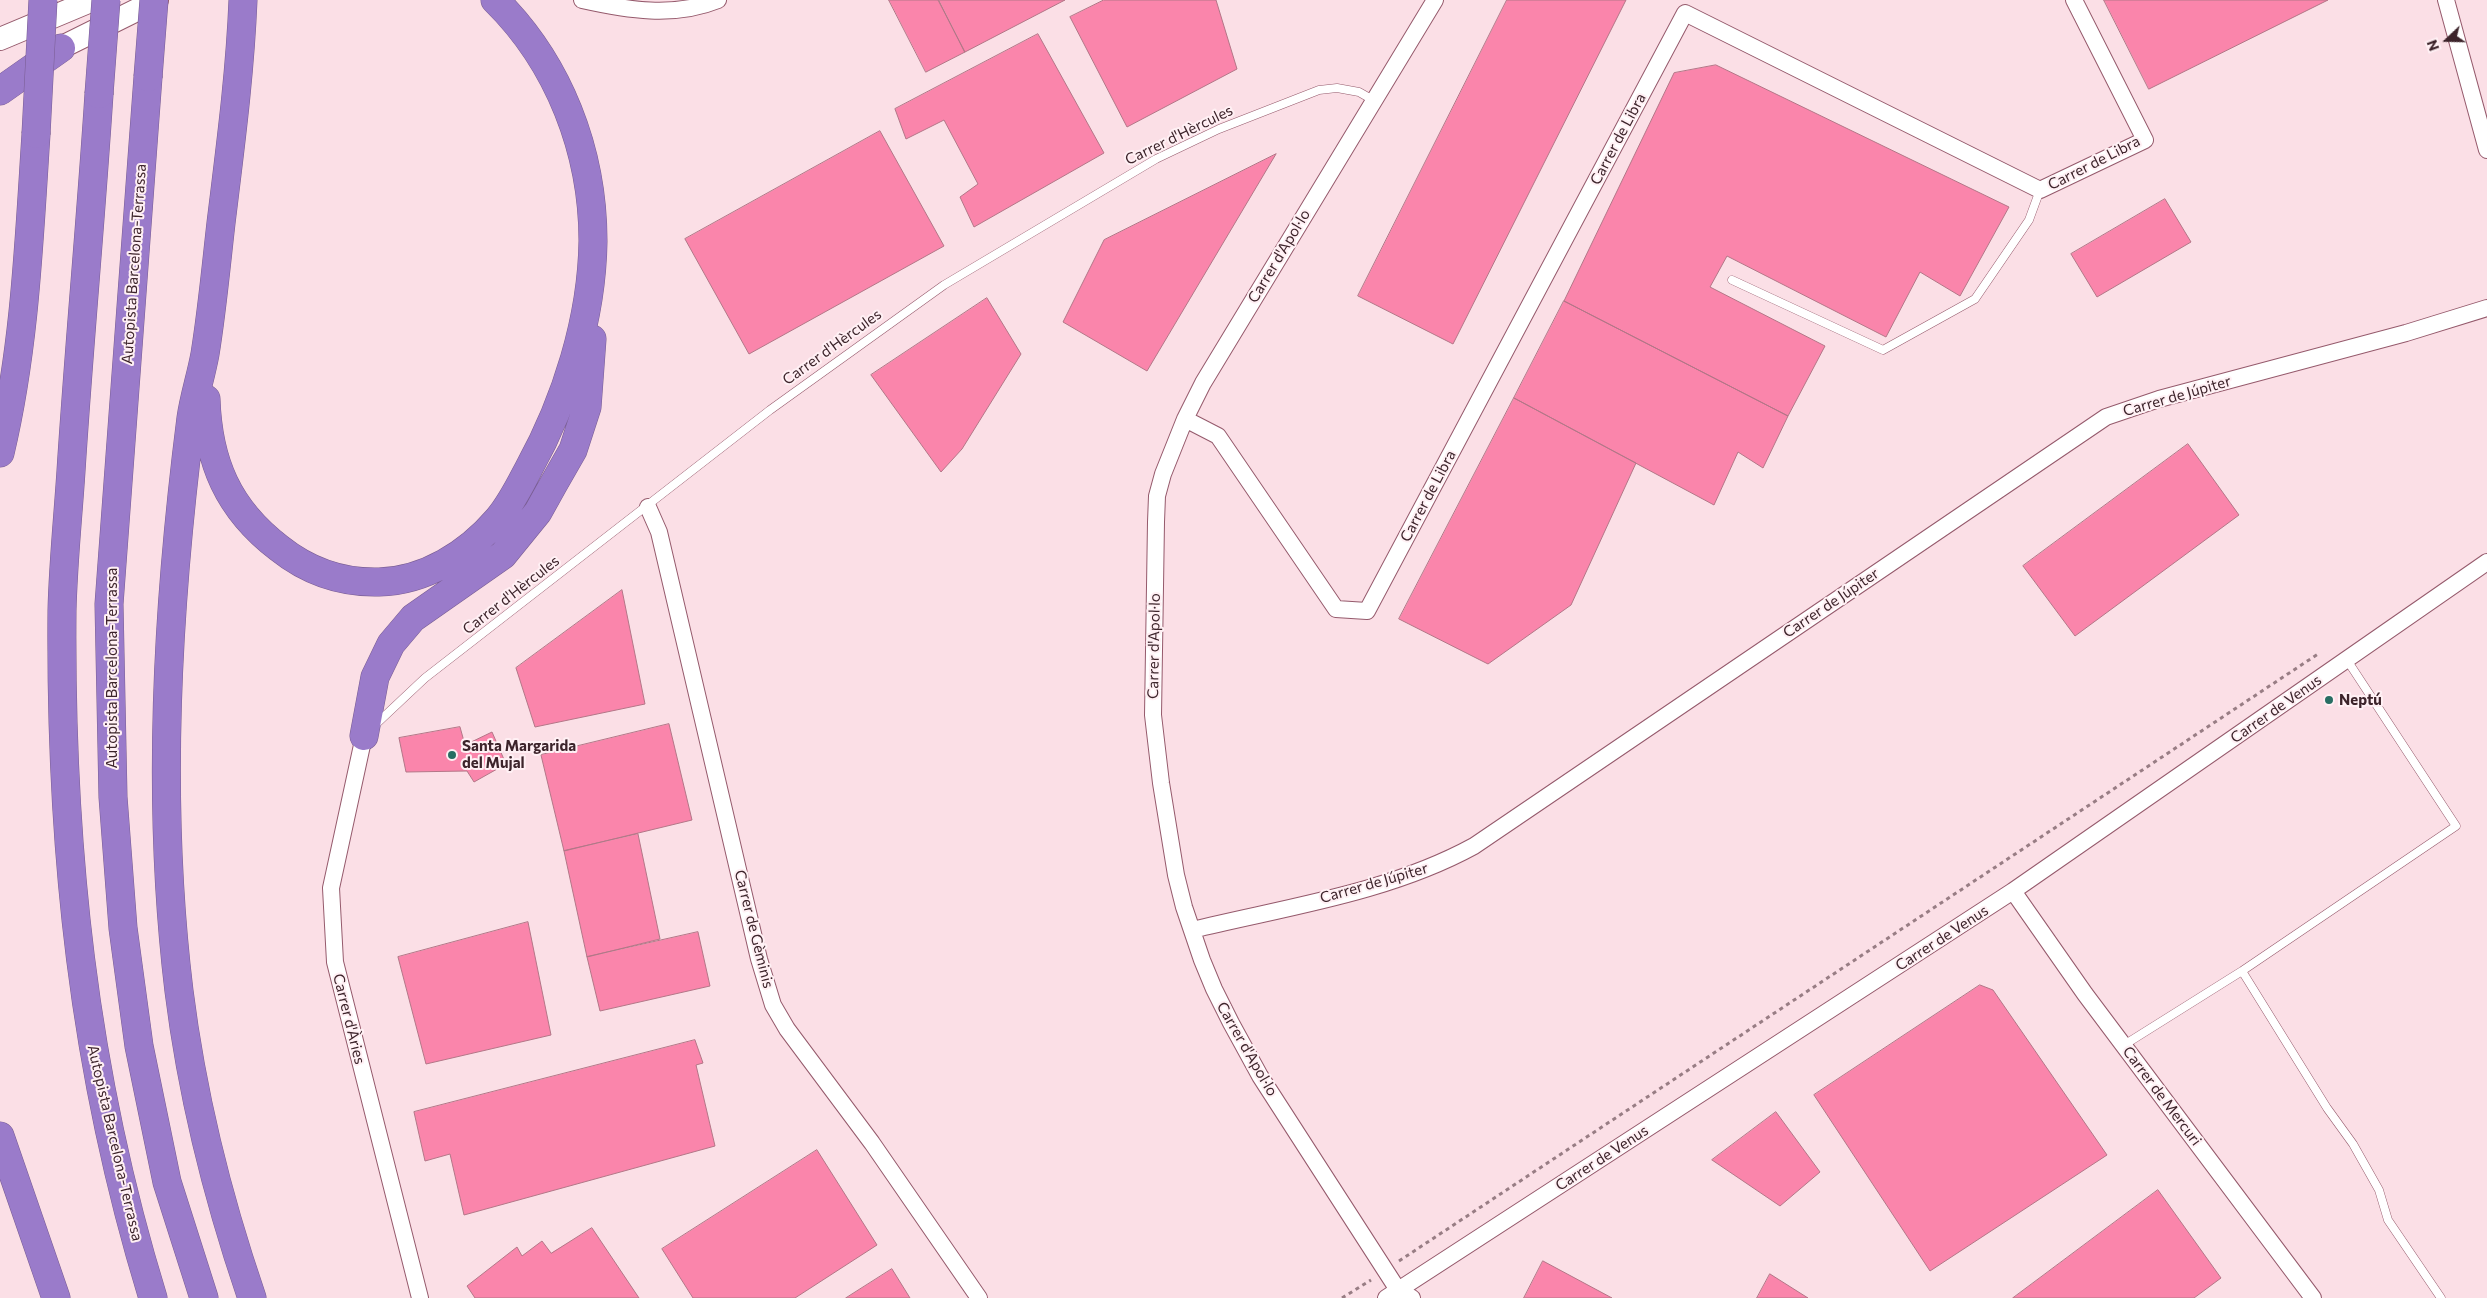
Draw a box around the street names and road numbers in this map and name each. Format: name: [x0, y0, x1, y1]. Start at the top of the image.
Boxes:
street label: Carrer de Libra: [1586, 90, 1650, 188]
street label: Carrer d'Hèrcules: [1122, 101, 1236, 169]
street label: Carrer de Libra: [2045, 132, 2143, 194]
street label: Autopista Barcelona-Terrassa: [118, 163, 150, 365]
street label: Carrer d'Apol·lo: [1244, 206, 1314, 306]
street label: Carrer d'Hèrcules: [779, 305, 885, 389]
street label: Carrer de Júpiter: [2121, 372, 2233, 420]
street label: Carrer de Libra: [1396, 447, 1460, 545]
street label: Carrer d'Hèrcules: [459, 552, 563, 638]
street label: Carrer de Júpiter: [1780, 564, 1882, 642]
street label: Autopista Barcelona-Terrassa: [103, 568, 121, 768]
street label: Carrer d'Apol·lo: [1144, 593, 1164, 699]
street label: Carrer de Venus: [2227, 671, 2325, 747]
street label: Carrer de Júpiter: [1318, 859, 1430, 907]
street label: Carrer de Gèminis: [731, 868, 777, 990]
street label: Carrer de Venus: [1892, 901, 1992, 975]
street label: Carrer d'Àries: [329, 972, 369, 1066]
street label: Carrer d'Apol·lo: [1213, 999, 1281, 1099]
street label: Autopista Barcelona-Terrassa: [84, 1043, 146, 1243]
street label: Carrer de Mercuri: [2119, 1043, 2205, 1149]
street label: Carrer de Venus: [1552, 1121, 1652, 1195]

